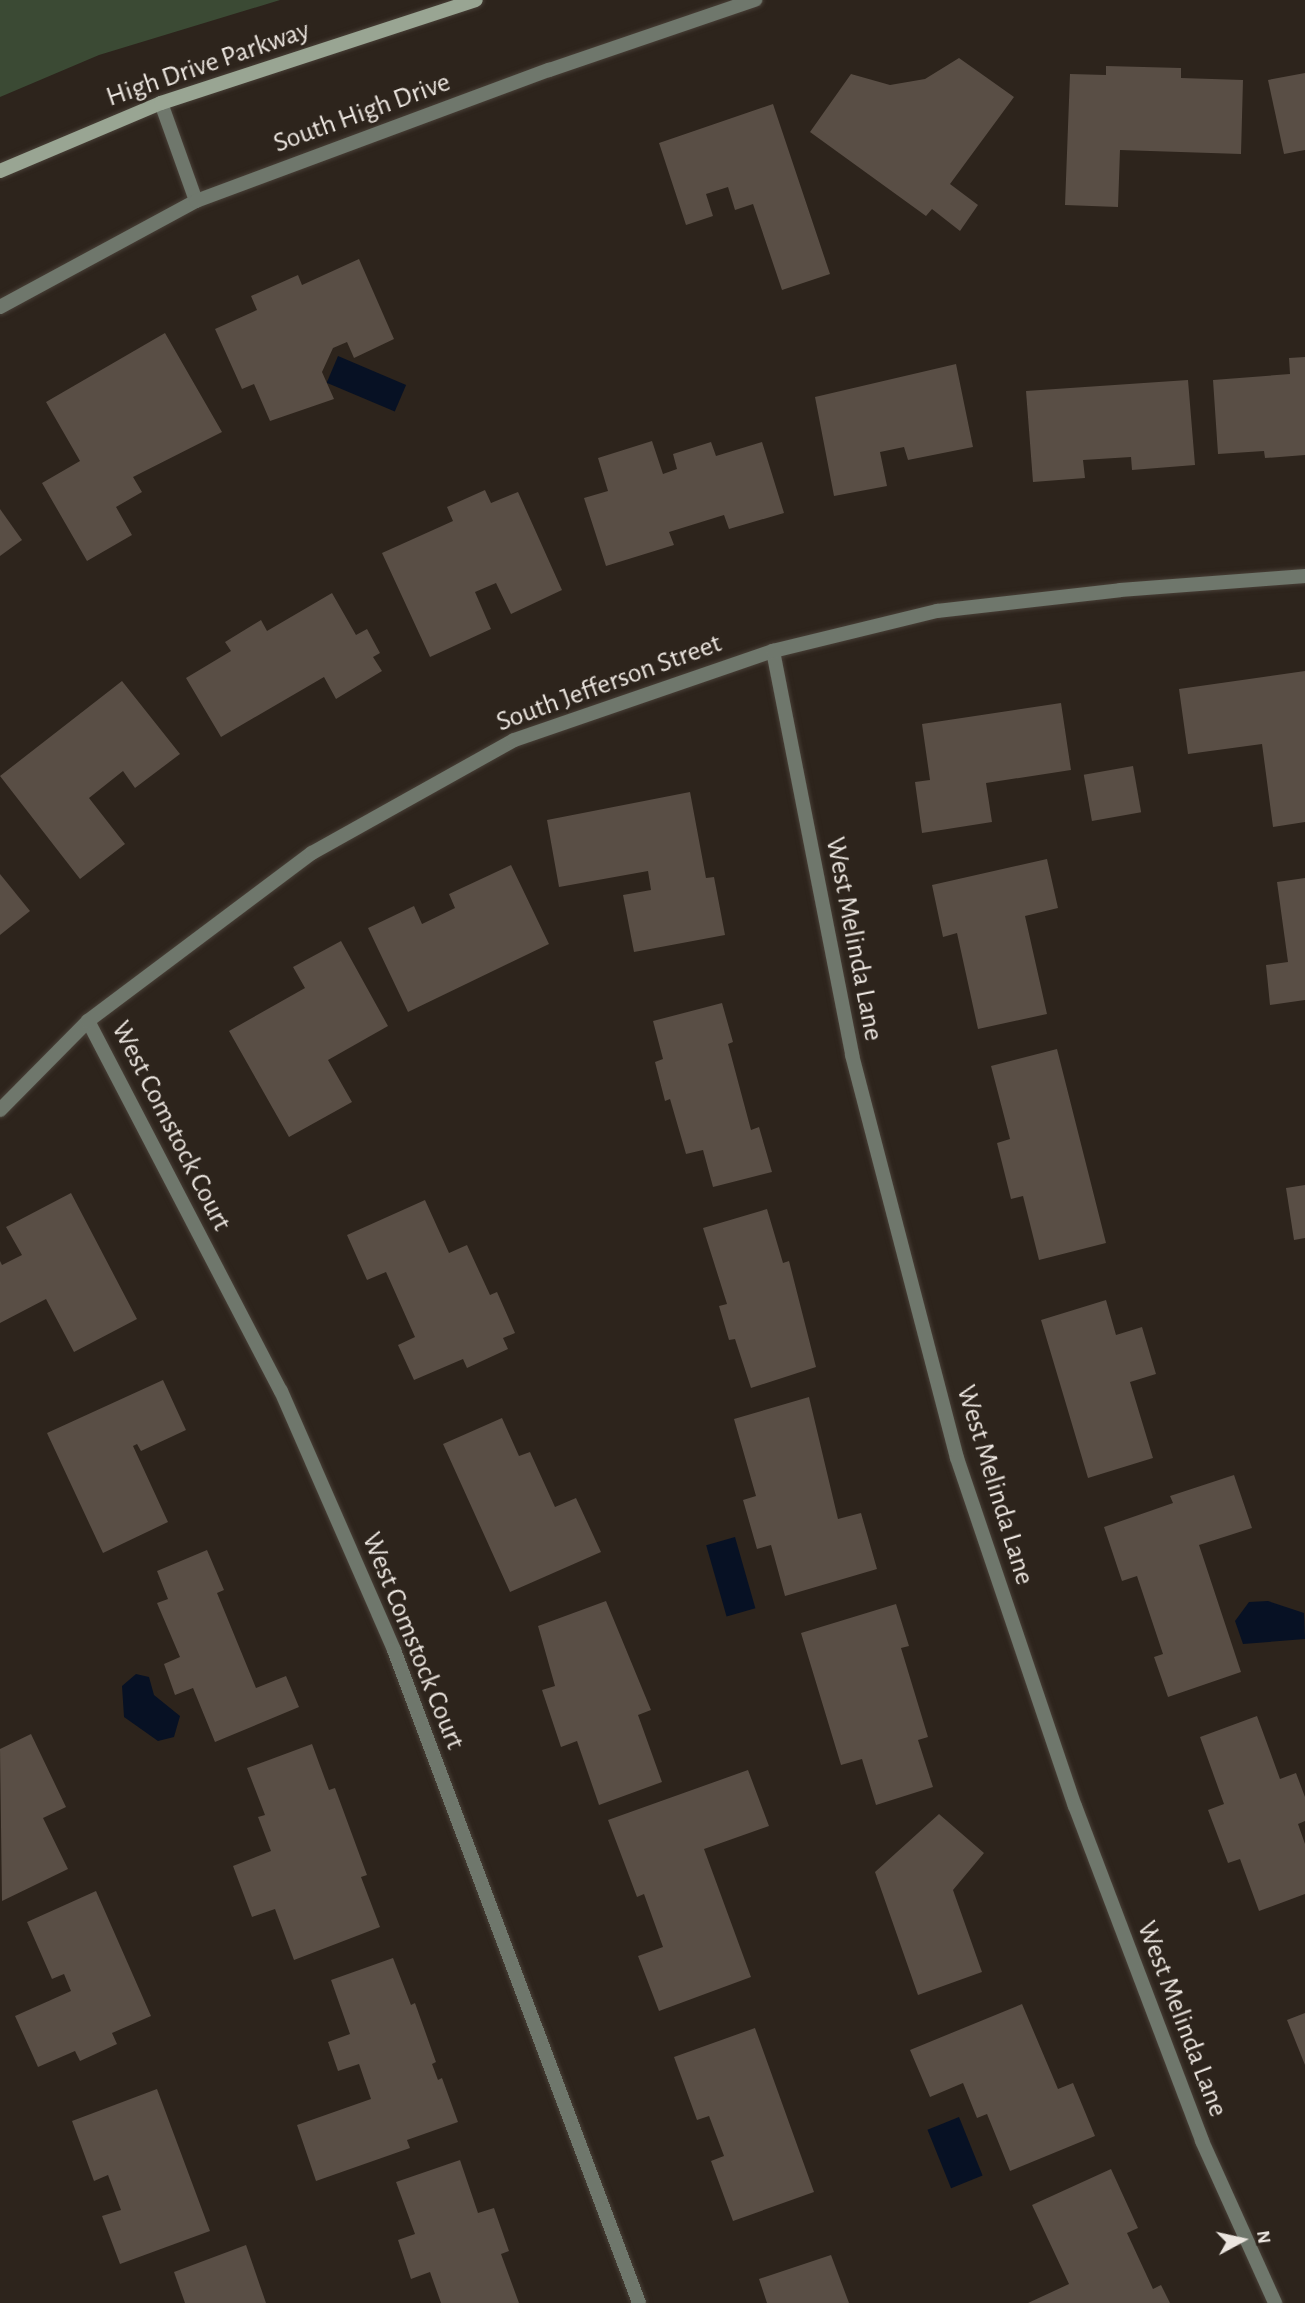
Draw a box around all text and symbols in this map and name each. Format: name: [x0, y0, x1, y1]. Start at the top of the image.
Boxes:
street label: High Drive Parkway: [102, 13, 314, 115]
street label: South High Drive: [269, 65, 455, 161]
street label: South Jefferson Street: [492, 627, 726, 739]
street label: West Melinda Lane: [818, 834, 890, 1044]
street label: West Comstock Court: [104, 1015, 238, 1237]
street label: West Melinda Lane: [949, 1381, 1041, 1589]
street label: West Comstock Court: [354, 1528, 472, 1754]
street label: West Melinda Lane: [1129, 1916, 1235, 2122]
north arrow: [1207, 2205, 1277, 2275]
text: N: [1253, 2229, 1274, 2245]

